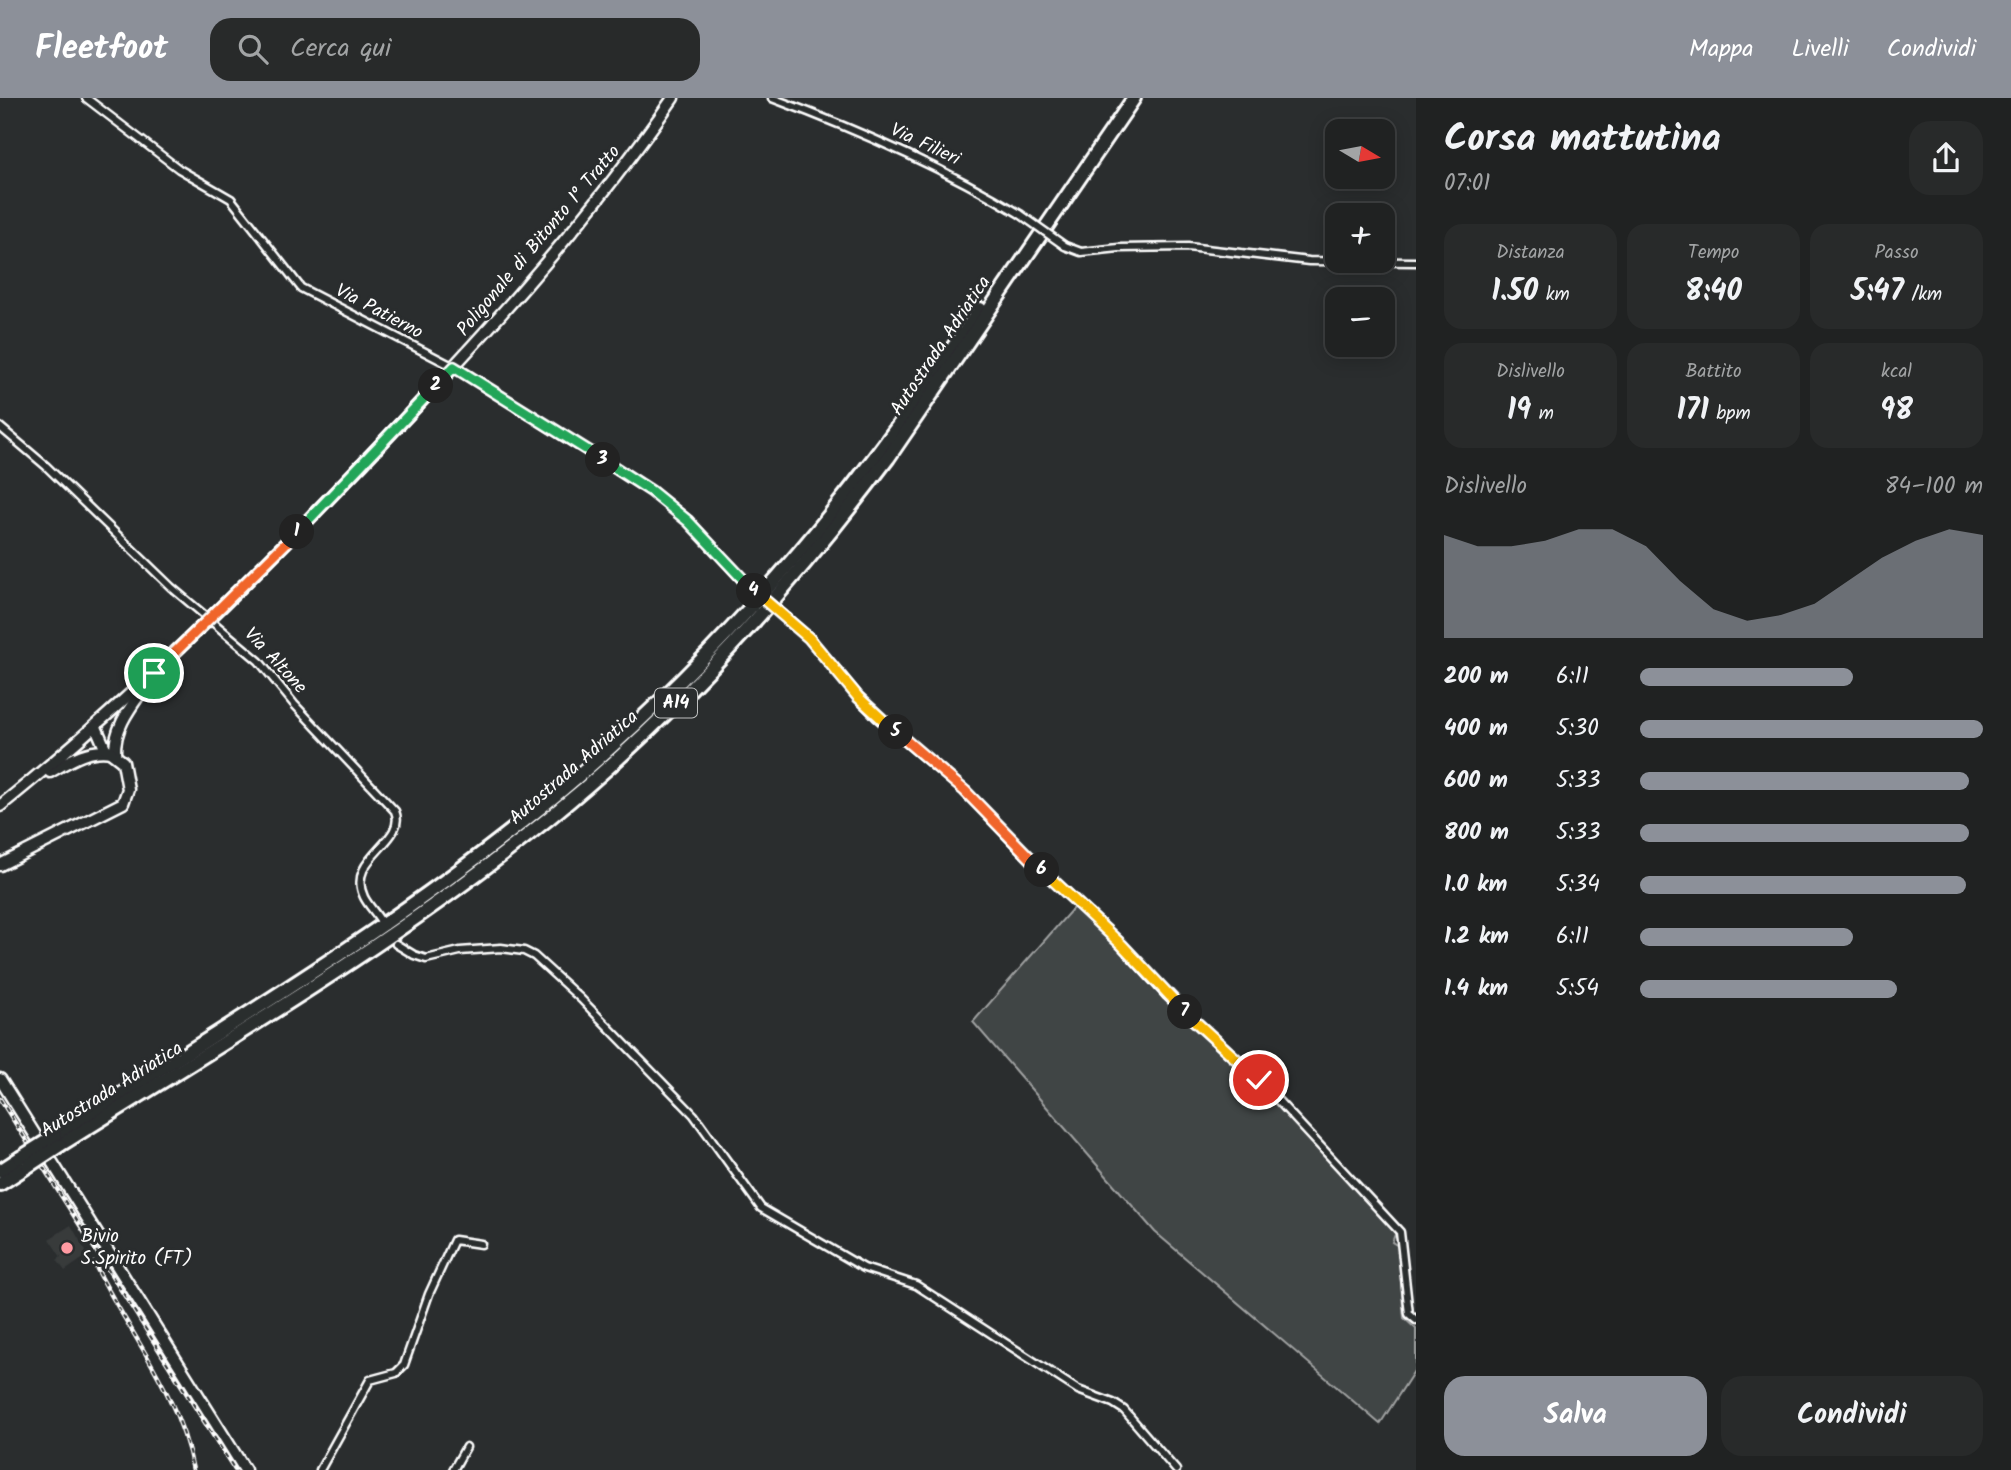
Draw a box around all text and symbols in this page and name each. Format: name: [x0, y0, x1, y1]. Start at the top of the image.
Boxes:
search box: [210, 18, 700, 81]
text: Fleetfoot: [35, 23, 168, 76]
text: Cerca qui: [290, 28, 391, 70]
icon: search: [234, 30, 272, 68]
text: Mappa: [1689, 30, 1754, 69]
text: Livelli: [1792, 30, 1849, 69]
text: Condividi: [1887, 30, 1976, 69]
text: Corsa mattutina: [1444, 110, 1721, 170]
street label: Via Filieri: [885, 116, 966, 175]
north arrow: [1325, 119, 1395, 189]
map controls: [1325, 119, 1395, 357]
button: share: [1909, 121, 1983, 195]
street label: Poligonale di Bitonto 1° Tratto: [450, 139, 628, 343]
text: 07:01: [1444, 166, 1490, 202]
button: +: [1325, 203, 1395, 273]
text: Distanza: [1496, 238, 1565, 268]
text: Tempo: [1688, 238, 1739, 268]
text: Passo: [1874, 238, 1919, 268]
text: 1.50: [1491, 268, 1538, 316]
text: 8:40: [1685, 268, 1742, 316]
text: 5:47: [1851, 268, 1904, 316]
street label: Autostrada Adriatica: [883, 270, 999, 422]
street label: Via Patierno: [330, 276, 428, 348]
text: km: [1538, 280, 1570, 310]
text: /km: [1904, 280, 1942, 310]
button: −: [1325, 287, 1395, 357]
text: Dislivello: [1496, 357, 1565, 387]
text: Battito: [1685, 357, 1742, 387]
text: kcal: [1881, 357, 1912, 387]
pin: 2: [418, 368, 453, 404]
text: 2: [430, 370, 441, 400]
text: 19: [1507, 387, 1531, 435]
text: 171: [1676, 387, 1709, 435]
text: 98: [1880, 387, 1913, 435]
text: m: [1531, 399, 1554, 429]
text: bpm: [1709, 399, 1751, 429]
pin: 3: [586, 442, 620, 478]
text: 3: [597, 444, 608, 474]
text: Dislivello: [1444, 469, 1527, 505]
text: 84–100 m: [1885, 469, 1983, 505]
pin: 1: [280, 514, 314, 550]
text: 1: [294, 516, 299, 546]
pin: 4: [736, 574, 772, 608]
text: 4: [748, 575, 759, 605]
street label: Via Altone: [236, 621, 314, 702]
pin: [124, 643, 184, 703]
icon: arrive: [135, 654, 173, 692]
text: 200 m: [1444, 659, 1509, 695]
text: 6:11: [1556, 659, 1589, 695]
road number: A14: [655, 688, 697, 718]
street label: Autostrada Adriatica: [503, 703, 645, 833]
text: 400 m: [1444, 711, 1508, 747]
text: 5:30: [1556, 711, 1599, 747]
pin: 5: [878, 714, 914, 750]
text: 5: [891, 716, 900, 746]
text: 600 m: [1444, 763, 1508, 799]
text: 5:33: [1556, 763, 1600, 799]
text: 800 m: [1444, 815, 1509, 851]
text: 5:33: [1556, 815, 1600, 851]
pin: 6: [1024, 852, 1060, 888]
text: 6: [1036, 854, 1047, 884]
text: 1.0 km: [1444, 867, 1507, 903]
text: 5:34: [1556, 867, 1600, 903]
text: 1.2 km: [1444, 919, 1509, 955]
text: 6:11: [1556, 919, 1589, 955]
text: 1.4 km: [1444, 971, 1508, 1007]
text: 5:54: [1556, 971, 1599, 1007]
pin: 7: [1168, 995, 1202, 1030]
text: 7: [1180, 996, 1189, 1026]
street label: Autostrada Adriatica: [35, 1034, 189, 1146]
pin: [1229, 1050, 1289, 1110]
icon: check: [1240, 1061, 1278, 1099]
place label: Bivio S.Spirito (FT): [81, 1222, 193, 1274]
marker: Bivio S.Spirito (FT): [59, 1240, 75, 1256]
button: Salva: [1444, 1376, 1707, 1456]
button: Condividi: [1721, 1376, 1983, 1456]

